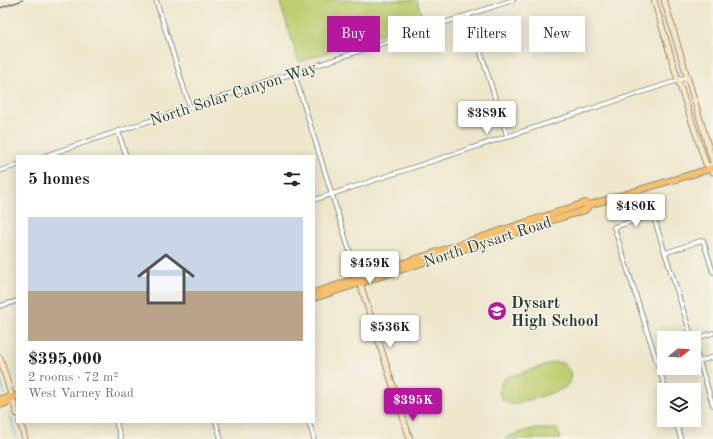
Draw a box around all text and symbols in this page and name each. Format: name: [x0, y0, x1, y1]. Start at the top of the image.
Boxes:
chip: Buy: [327, 16, 380, 52]
chip: Rent: [388, 16, 445, 52]
chip: Filters: [453, 16, 521, 52]
chip: New: [529, 16, 585, 52]
street label: North Solar Canyon Way: [148, 60, 320, 130]
pin: $389K: [459, 101, 515, 135]
text: $389K: [467, 107, 507, 120]
icon: filters: [281, 168, 303, 190]
text: 5 homes: [28, 171, 90, 188]
pin: $480K: [608, 194, 664, 228]
text: $480K: [616, 200, 656, 213]
street label: North Dysart Road: [422, 215, 554, 271]
icon: home: [130, 243, 202, 315]
pin: $459K: [342, 251, 398, 285]
text: $459K: [350, 257, 390, 270]
place label: Dysart High School: [511, 296, 599, 330]
school or university icon: Dysart High School: [486, 300, 508, 322]
pin: $536K: [362, 315, 418, 349]
text: $536K: [370, 321, 410, 334]
north arrow: [657, 331, 701, 375]
map controls: [657, 331, 701, 427]
text: $395,000: [28, 351, 102, 368]
text: 2 rooms · 72 m²: [28, 371, 118, 384]
button: layers: [657, 383, 701, 427]
text: West Varney Road: [28, 387, 134, 400]
pin: $395K: [385, 388, 441, 422]
text: $395K: [393, 394, 433, 407]

